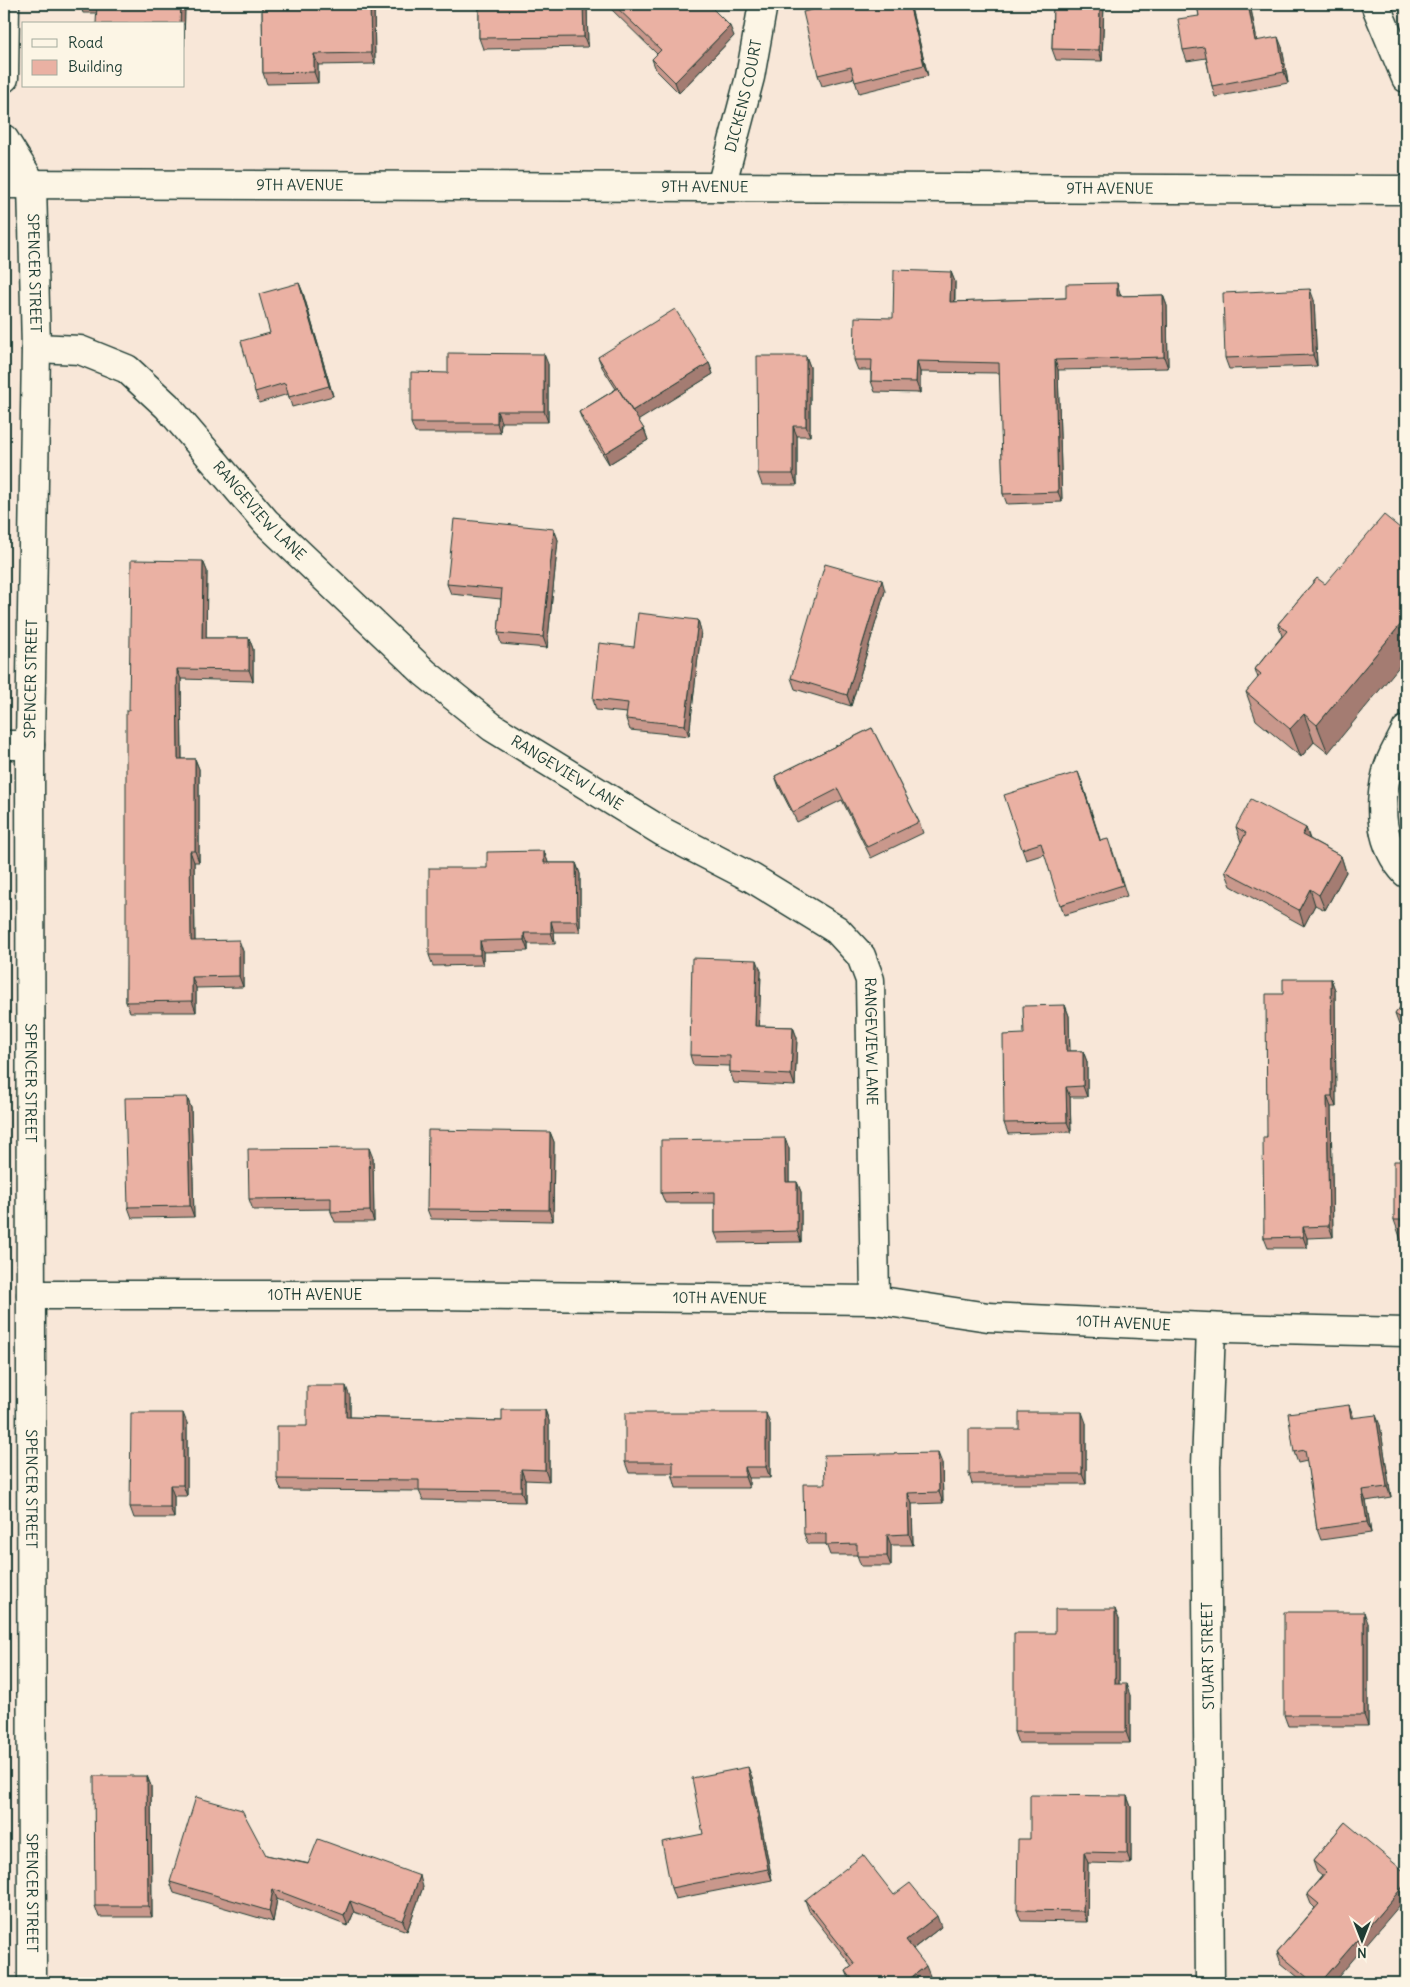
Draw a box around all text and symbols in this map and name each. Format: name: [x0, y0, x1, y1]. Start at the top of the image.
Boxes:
legend: [22, 22, 185, 88]
text: Road: [68, 33, 103, 52]
street label: DICKENS COURT: [721, 38, 766, 154]
text: Building: [68, 57, 123, 76]
street label: 9TH AVENUE: [256, 175, 344, 194]
street label: 9TH AVENUE: [661, 177, 749, 196]
street label: 9TH AVENUE: [1066, 179, 1154, 198]
street label: SPENCER STREET: [24, 213, 46, 333]
street label: RANGEVIEW LANE: [209, 457, 310, 564]
street label: SPENCER STREET: [20, 619, 41, 739]
street label: RANGEVIEW LANE: [508, 731, 627, 814]
street label: RANGEVIEW LANE: [861, 977, 882, 1106]
street label: SPENCER STREET: [21, 1023, 41, 1143]
street label: 10TH AVENUE: [268, 1285, 362, 1304]
street label: 10TH AVENUE: [673, 1288, 768, 1308]
street label: 10TH AVENUE: [1076, 1311, 1171, 1334]
street label: SPENCER STREET: [22, 1429, 41, 1549]
street label: STUART STREET: [1197, 1602, 1218, 1710]
street label: SPENCER STREET: [23, 1833, 42, 1953]
north arrow: [1338, 1914, 1388, 1964]
text: N: [1357, 1944, 1367, 1962]

